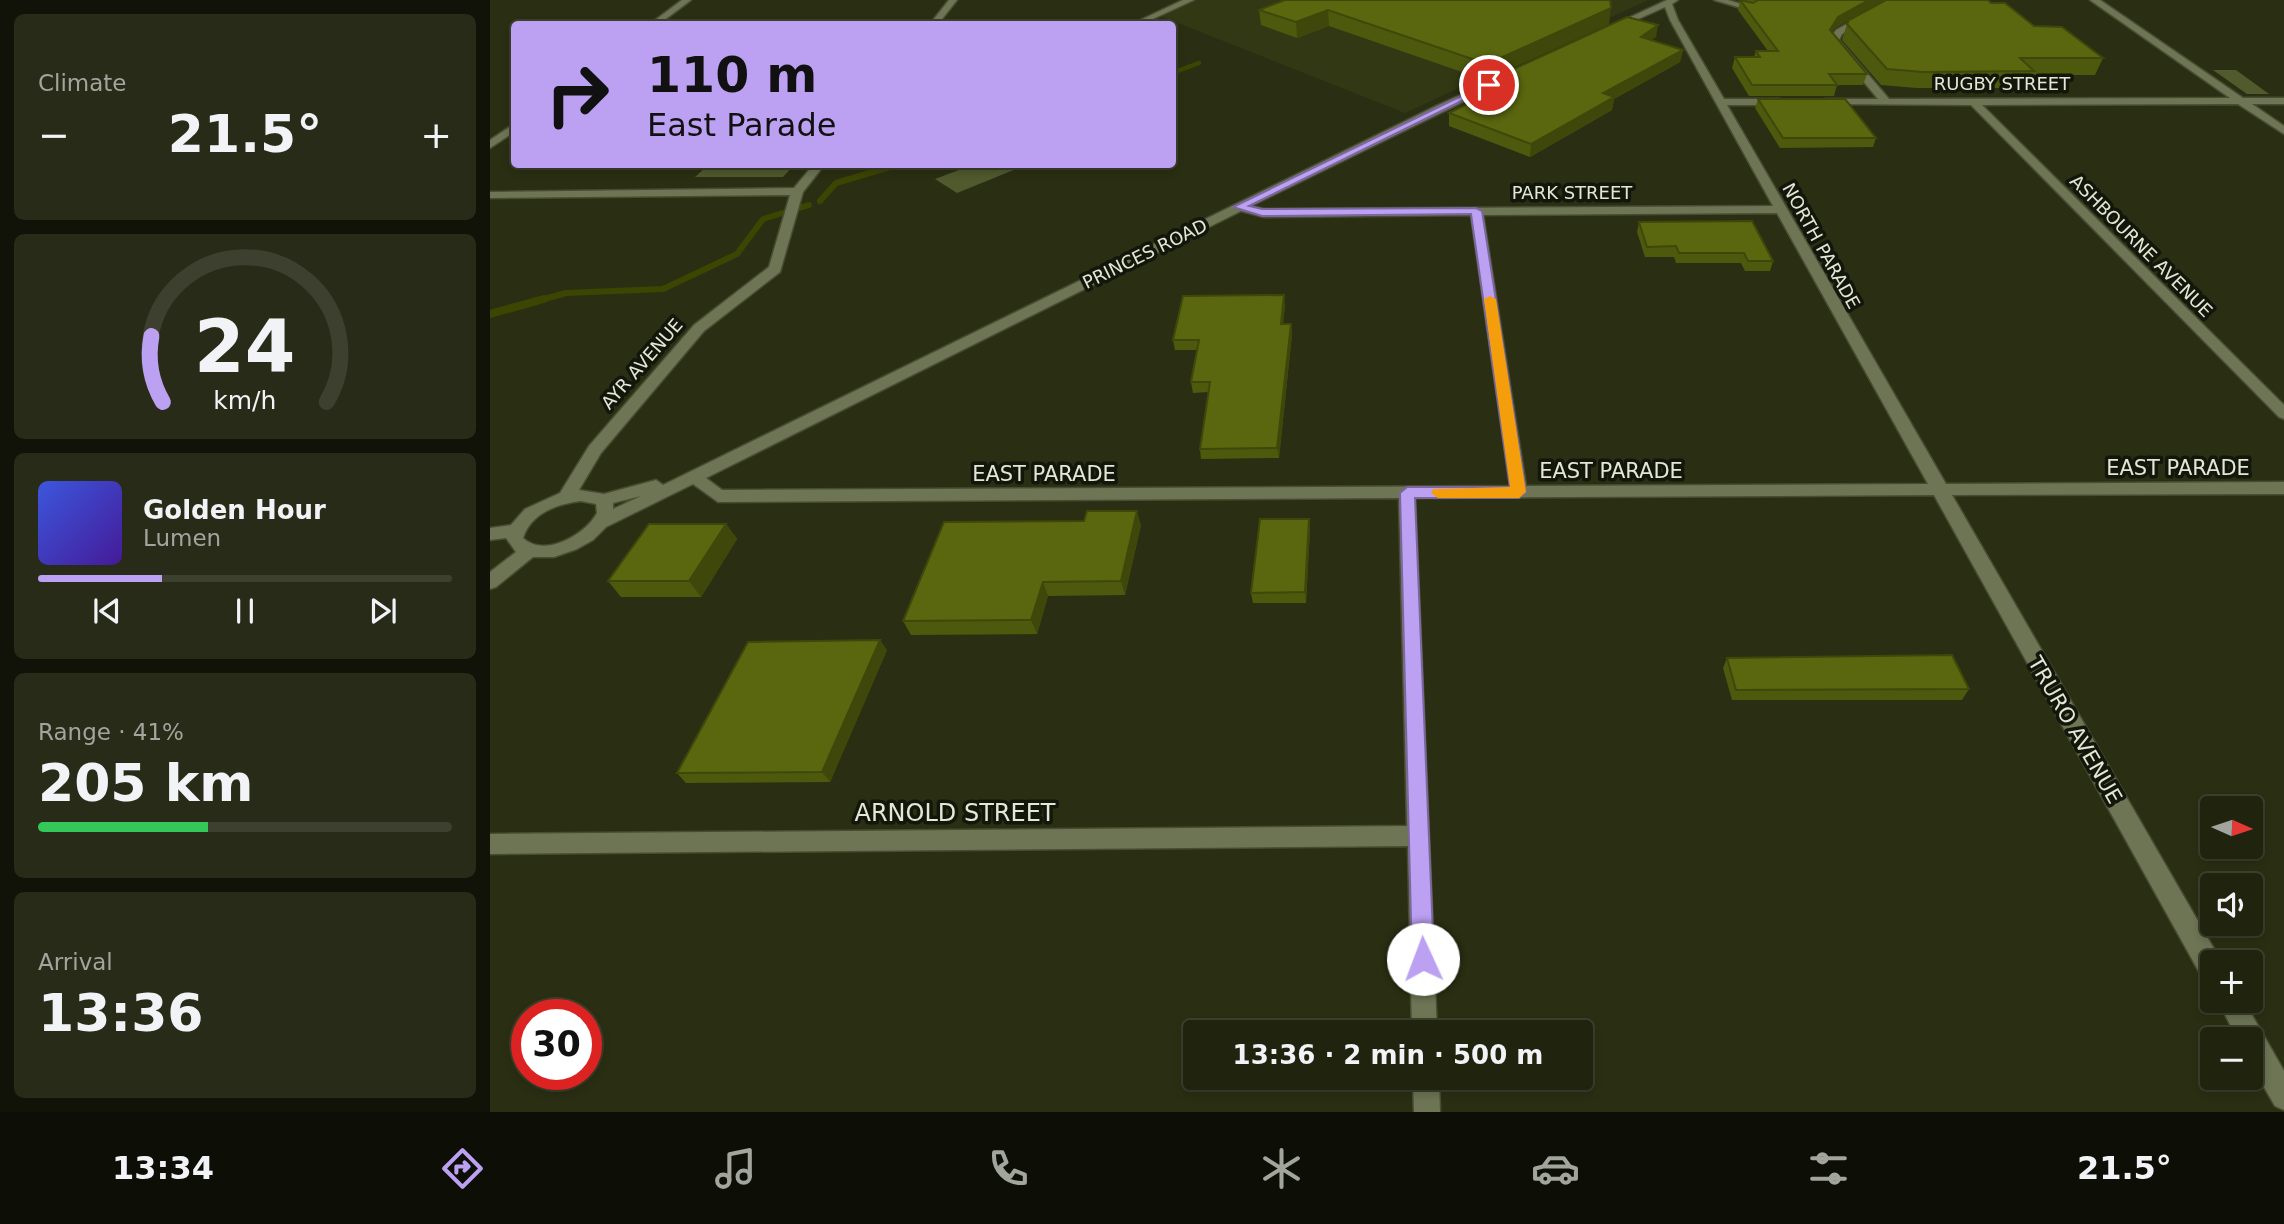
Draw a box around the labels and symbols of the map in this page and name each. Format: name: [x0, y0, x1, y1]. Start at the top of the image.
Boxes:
pin: [1459, 55, 1519, 115]
street label: RUGBY STREET: [1934, 73, 2071, 94]
street label: ASHBOURNE AVENUE: [2066, 170, 2217, 321]
street label: NORTH PARADE: [1778, 179, 1865, 312]
street label: PARK STREET: [1512, 182, 1633, 203]
street label: PRINCES ROAD: [1079, 214, 1210, 293]
street label: AYR AVENUE: [597, 314, 687, 413]
street label: EAST PARADE: [2106, 456, 2250, 480]
street label: EAST PARADE: [1539, 459, 1683, 483]
street label: EAST PARADE: [972, 462, 1116, 486]
street label: TRURO AVENUE: [2023, 651, 2127, 808]
north arrow: [2200, 796, 2263, 859]
street label: ARNOLD STREET: [855, 799, 1056, 827]
position arrow: [1386, 922, 1460, 996]
speed limit sign: 30: [511, 999, 602, 1090]

